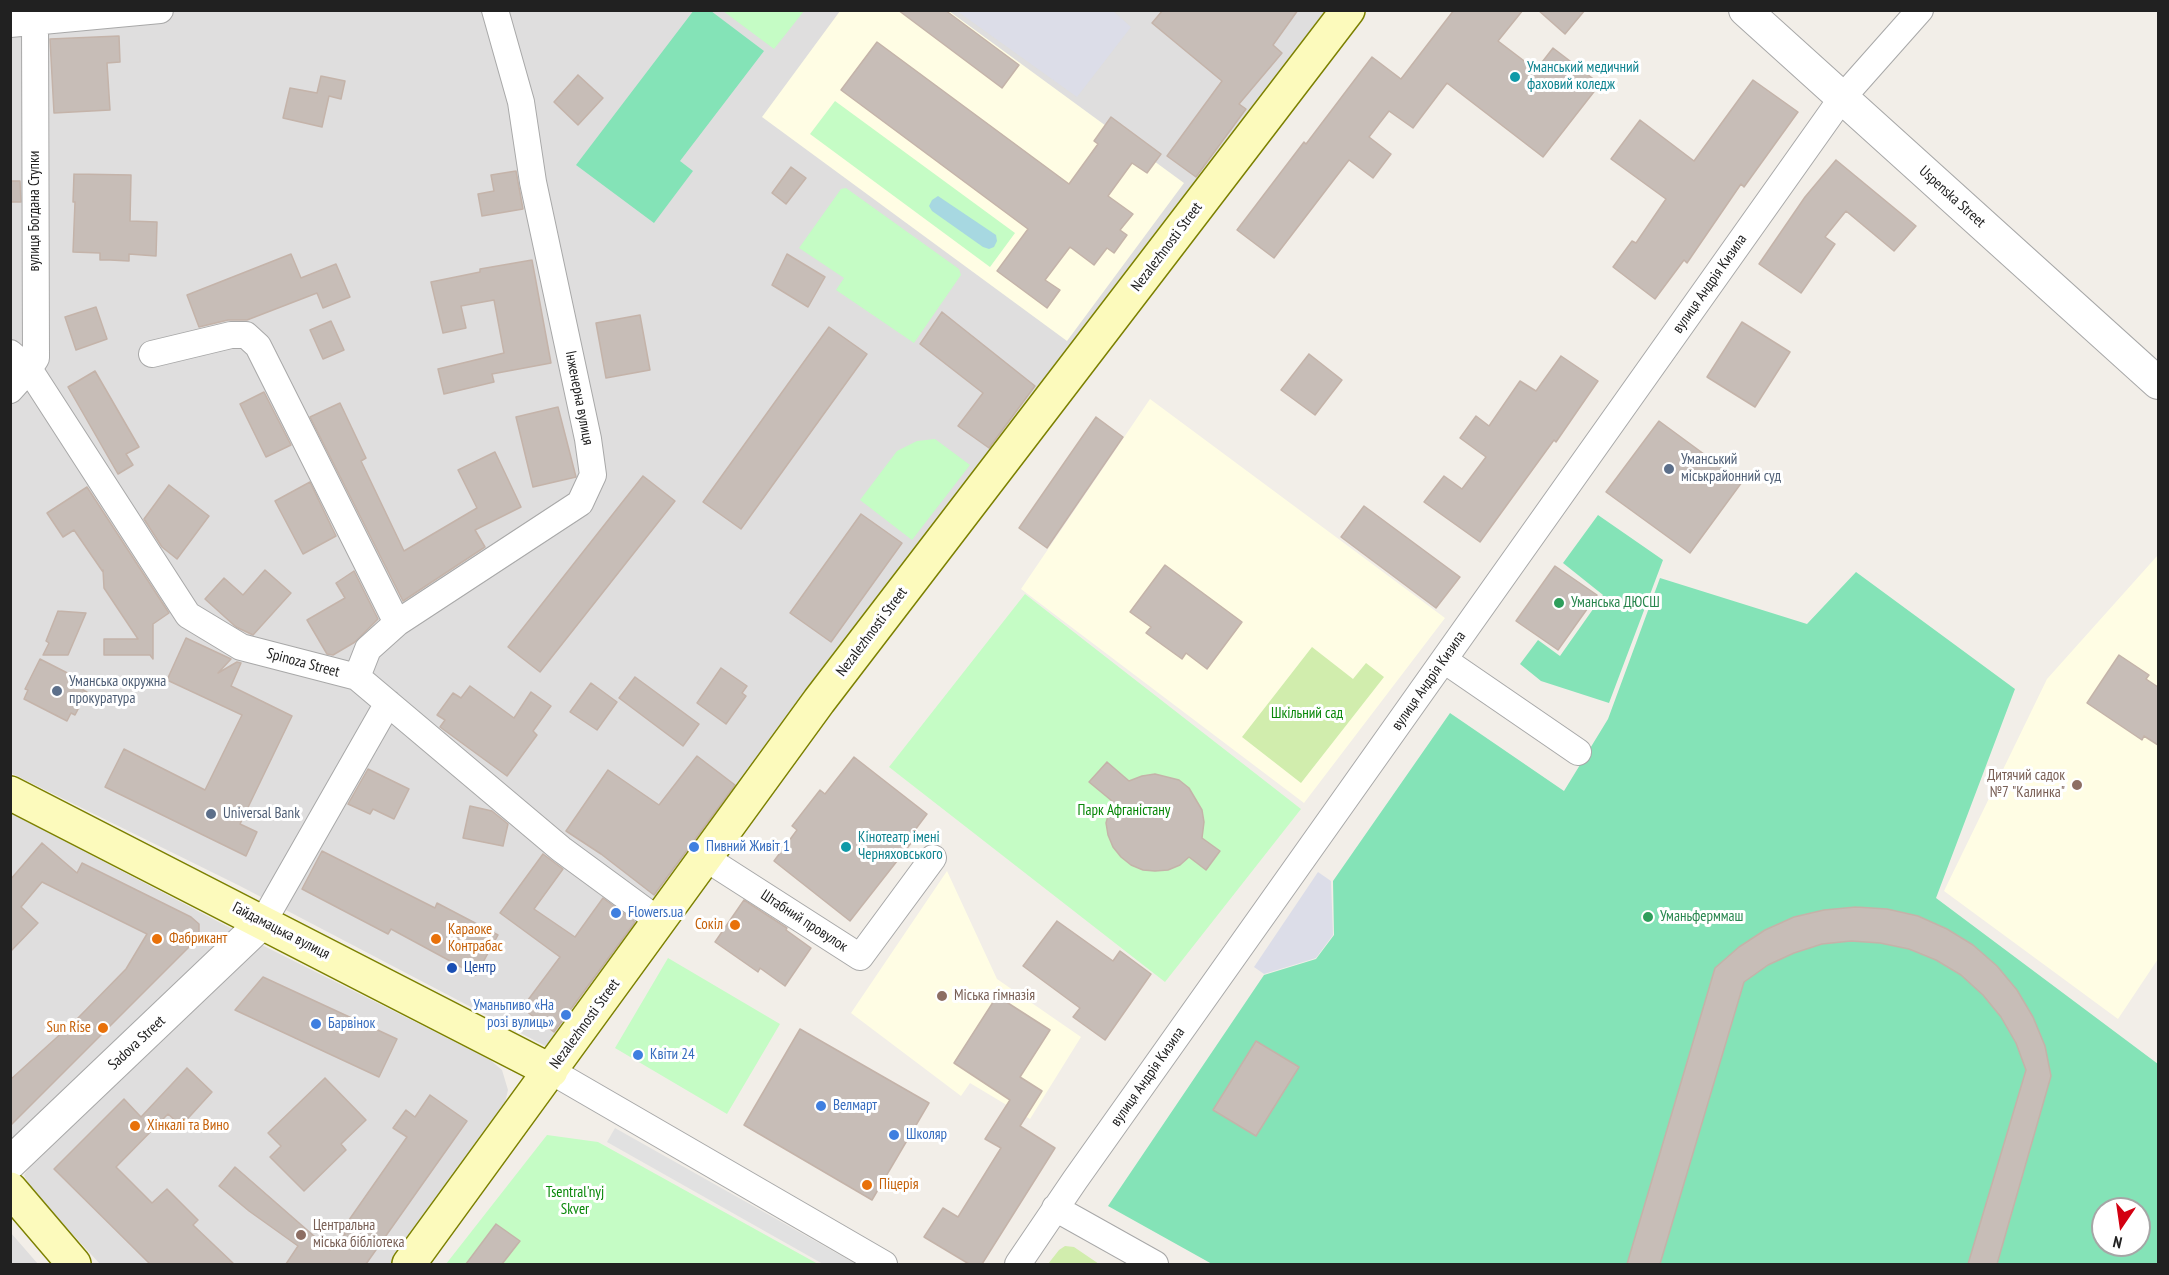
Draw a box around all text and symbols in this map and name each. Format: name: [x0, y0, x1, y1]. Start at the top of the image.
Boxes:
place label: Уманський медичний фаховий коледж: [1527, 59, 1639, 94]
marker: Уманський медичний фаховий коледж: [1508, 70, 1522, 84]
street label: вулиця Богдана Ступки: [26, 151, 44, 271]
street label: Uspenska Street: [1915, 162, 1989, 232]
street label: Nezalezhnosti Street: [1128, 199, 1206, 295]
street label: вулиця Андрія Кизила: [1669, 231, 1751, 337]
street label: Інженерна вулиця: [561, 349, 597, 447]
place label: Уманський міськрайонний суд: [1681, 451, 1781, 486]
marker: Уманський міськрайонний суд: [1662, 462, 1676, 476]
street label: Nezalezhnosti Street: [833, 584, 911, 680]
place label: Уманська ДЮСШ: [1571, 594, 1660, 612]
marker: Уманська ДЮСШ: [1552, 596, 1566, 610]
street label: вулиця Андрія Кизила: [1388, 628, 1470, 734]
street label: Spinoza Street: [265, 645, 341, 681]
place label: Уманська окружна прокуратура: [69, 673, 166, 708]
marker: Уманська окружна прокуратура: [50, 684, 64, 698]
park label: Шкільний сад: [1271, 705, 1343, 723]
place label: Дитячий садок №7 "Калинка": [1987, 767, 2065, 802]
marker: Дитячий садок №7 "Калинка": [2070, 778, 2084, 792]
park label: Парк Афганістану: [1078, 802, 1170, 820]
place label: Universal Bank: [223, 805, 300, 823]
marker: Universal Bank: [204, 807, 218, 821]
place label: Кінотеатр імені Черняховського: [858, 829, 943, 864]
place label: Пивний Живіт 1: [706, 838, 790, 856]
marker: Пивний Живіт 1: [687, 840, 701, 854]
marker: Кінотеатр імені Черняховського: [839, 840, 853, 854]
street label: Штабний провулок: [757, 886, 851, 956]
street label: Гайдамацька вулиця: [229, 899, 333, 963]
place label: Flowers.ua: [628, 904, 683, 922]
marker: Flowers.ua: [609, 906, 623, 920]
place label: Уманьферммаш: [1660, 908, 1744, 926]
marker: Уманьферммаш: [1641, 910, 1655, 924]
place label: Сокіл: [695, 916, 723, 934]
marker: Сокіл: [728, 918, 742, 932]
place label: Караоке Контрабас: [448, 921, 503, 956]
place label: Фабрикант: [169, 930, 227, 948]
marker: Фабрикант: [150, 932, 164, 946]
marker: Караоке Контрабас: [429, 932, 443, 946]
place label: Центр: [464, 959, 496, 977]
marker: Центр: [445, 961, 459, 975]
street label: Nezalezhnosti Street: [546, 975, 624, 1073]
place label: Міська гімназія: [954, 987, 1035, 1005]
marker: Міська гімназія: [935, 989, 949, 1003]
place label: Уманьпиво «На розі вулиць»: [473, 997, 554, 1032]
marker: Уманьпиво «На розі вулиць»: [559, 1008, 573, 1022]
street label: Sadova Street: [105, 1012, 169, 1074]
place label: Барвінок: [328, 1015, 375, 1033]
marker: Барвінок: [309, 1017, 323, 1031]
place label: Sun Rise: [47, 1019, 91, 1037]
marker: Sun Rise: [96, 1021, 110, 1035]
street label: вулиця Андрія Кизила: [1107, 1024, 1189, 1130]
place label: Квіти 24: [650, 1046, 695, 1064]
marker: Квіти 24: [631, 1048, 645, 1062]
place label: Велмарт: [833, 1097, 877, 1115]
marker: Велмарт: [814, 1099, 828, 1113]
place label: Хінкалі та Вино: [147, 1117, 229, 1135]
marker: Хінкалі та Вино: [128, 1119, 142, 1133]
place label: Школяр: [906, 1126, 947, 1144]
marker: Школяр: [887, 1128, 901, 1142]
place label: Піцерія: [879, 1176, 919, 1194]
marker: Піцерія: [860, 1178, 874, 1192]
park label: Tsentral'nyj Skver: [546, 1184, 604, 1219]
north arrow: [2091, 1197, 2151, 1257]
place label: Центральна міська бібліотека: [313, 1217, 405, 1252]
marker: Центральна міська бібліотека: [294, 1228, 308, 1242]
text: N: [2111, 1232, 2124, 1253]

